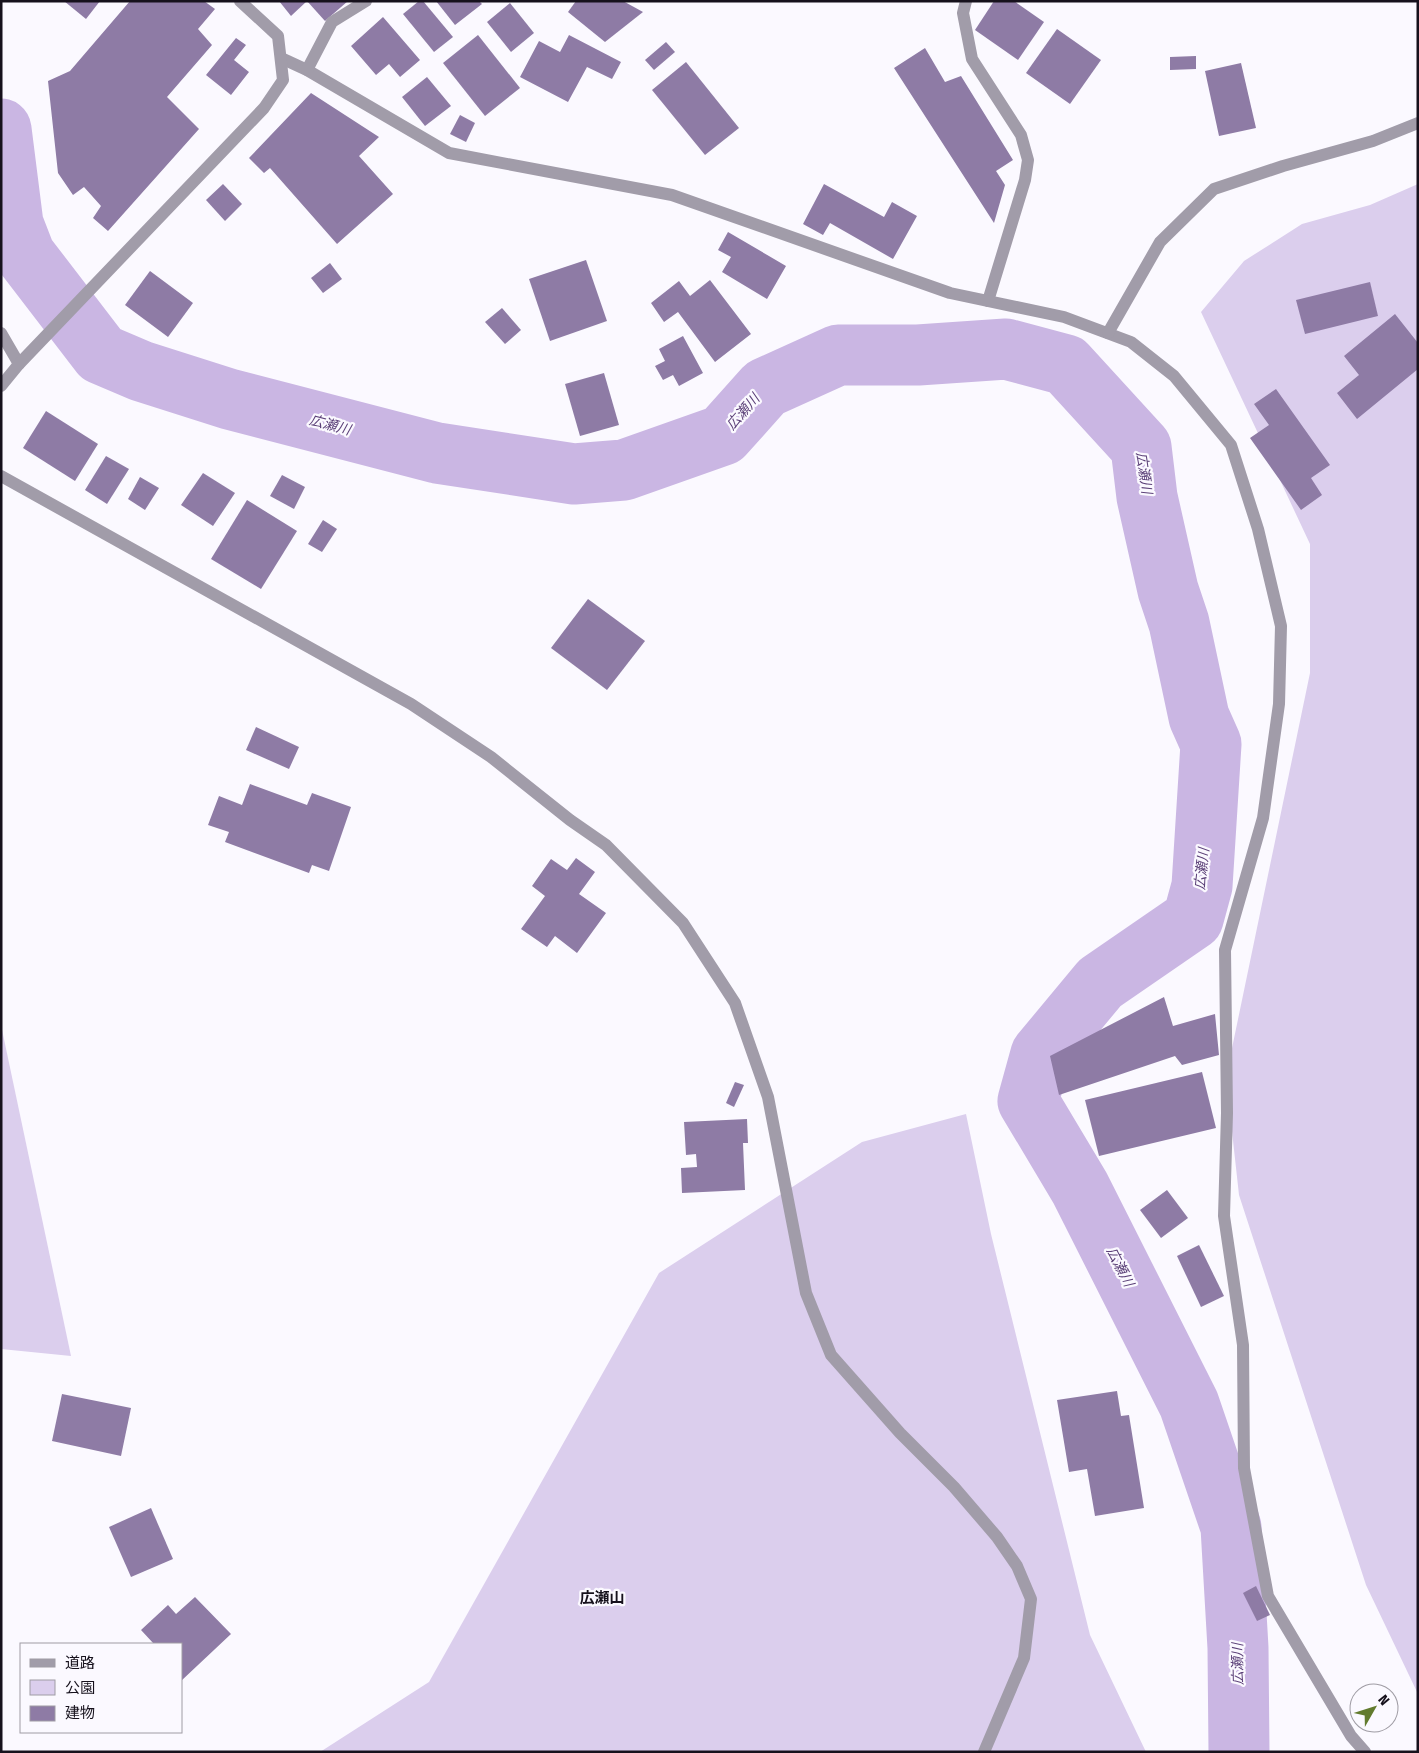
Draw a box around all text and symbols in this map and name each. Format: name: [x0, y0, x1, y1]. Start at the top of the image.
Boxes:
water label: 広瀬川: [723, 389, 765, 433]
water label: 広瀬川: [308, 411, 354, 439]
water label: 広瀬川: [1133, 451, 1156, 497]
water label: 広瀬川: [1191, 845, 1213, 891]
water label: 広瀬川: [1103, 1244, 1138, 1291]
district label: 広瀬山: [579, 1589, 625, 1607]
water label: 広瀬川: [1229, 1641, 1247, 1685]
legend: [20, 1643, 182, 1733]
text: 道路: [65, 1654, 95, 1672]
text: 公園: [65, 1679, 95, 1697]
north arrow: [1349, 1683, 1399, 1733]
text: N: [1374, 1692, 1393, 1709]
text: 建物: [65, 1704, 95, 1722]

